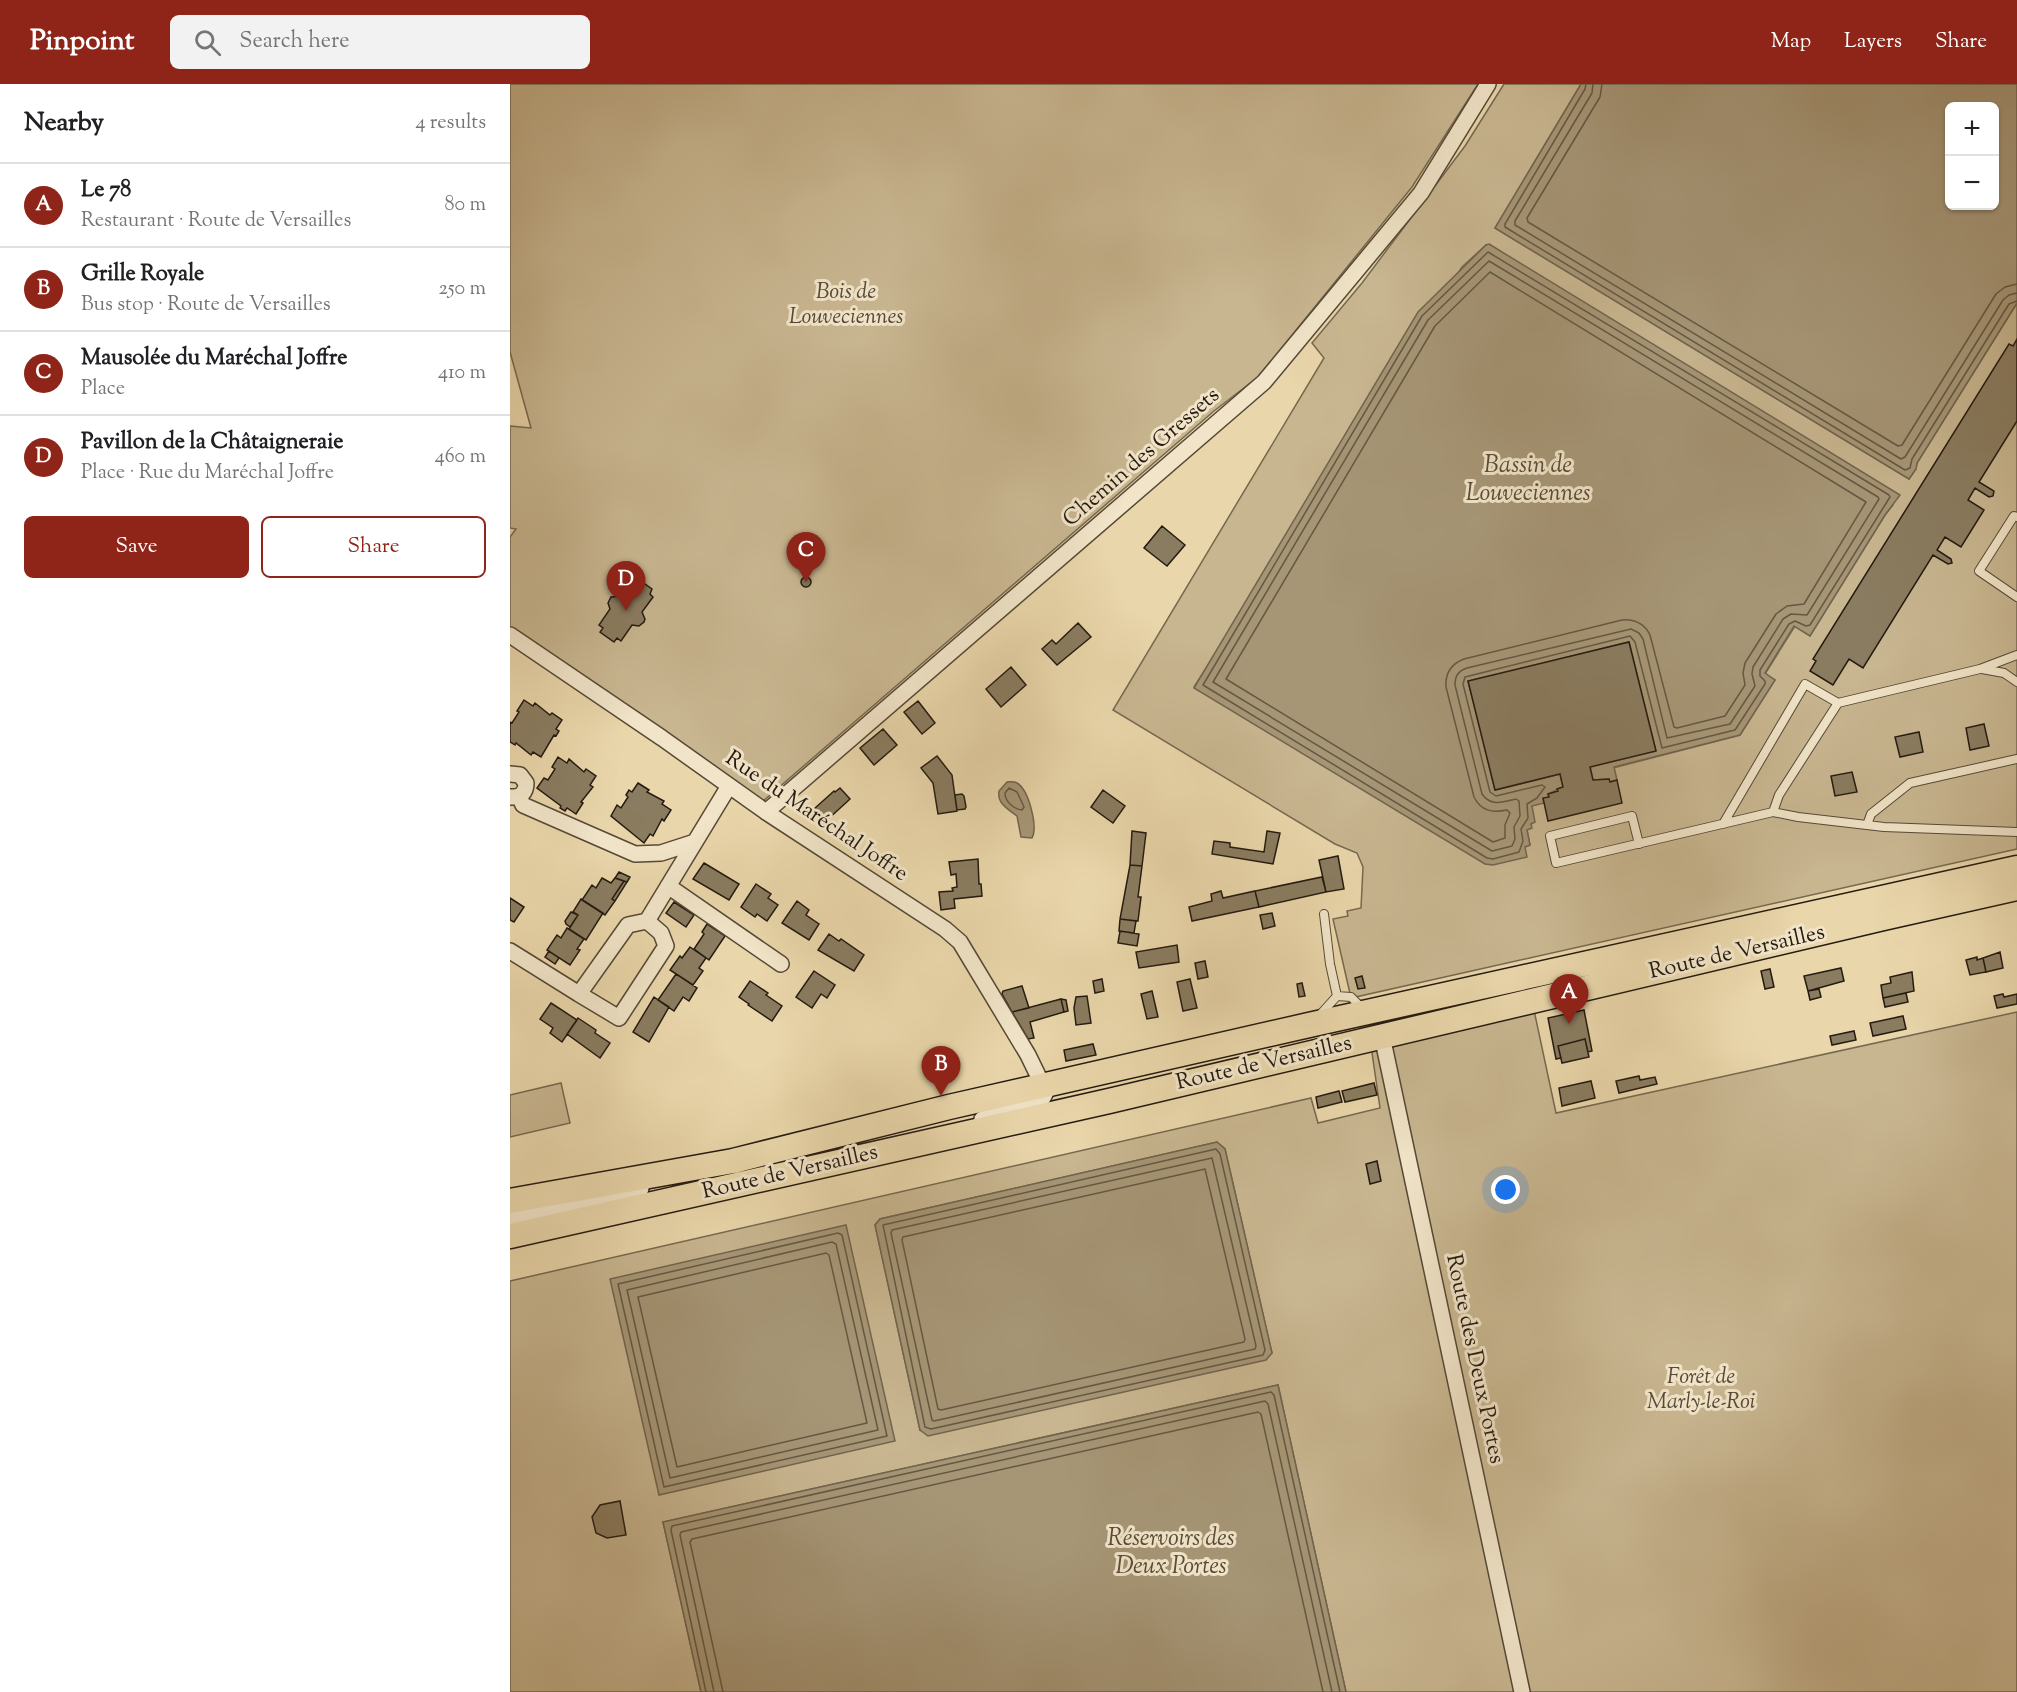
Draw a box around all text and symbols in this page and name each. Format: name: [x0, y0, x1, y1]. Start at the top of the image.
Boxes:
search box: [170, 15, 590, 69]
text: Pinpoint: [30, 22, 134, 62]
icon: search: [191, 26, 224, 59]
text: Search here: [239, 26, 350, 58]
text: Map: [1771, 27, 1811, 57]
text: Layers: [1844, 27, 1902, 57]
text: Share: [1935, 27, 1987, 57]
map controls: [1945, 102, 1999, 210]
button: +: [1945, 102, 1999, 156]
text: Nearby: [24, 105, 104, 142]
text: 4 results: [415, 109, 486, 138]
button: −: [1945, 156, 1999, 210]
text: Le 78: [81, 175, 131, 207]
text: A: [35, 191, 52, 220]
text: 80 m: [445, 191, 486, 220]
text: Restaurant · Route de Versailles: [81, 207, 351, 236]
text: Grille Royale: [81, 259, 204, 291]
text: B: [37, 275, 50, 304]
text: 250 m: [438, 275, 486, 304]
park label: Bois de Louveciennes: [789, 277, 903, 334]
text: Bus stop · Route de Versailles: [81, 291, 331, 320]
text: Mausolée du Maréchal Joffre: [81, 343, 348, 375]
text: C: [35, 359, 52, 388]
text: 410 m: [438, 359, 486, 388]
text: Place: [81, 375, 125, 404]
street label: Chemin des Gressets: [1057, 381, 1227, 535]
text: Pavillon de la Châtaigneraie: [81, 427, 344, 459]
text: D: [36, 443, 51, 472]
text: 460 m: [435, 443, 486, 472]
water label: Bassin de Louveciennes: [1465, 449, 1591, 511]
text: Place · Rue du Maréchal Joffre: [81, 459, 334, 488]
button: Save: [24, 516, 249, 578]
button: Share: [261, 516, 486, 578]
pin: C: [786, 532, 826, 582]
pin: D: [606, 562, 646, 611]
street label: Rue du Maréchal Joffre: [718, 744, 914, 890]
street label: Route de Versailles: [1646, 917, 1828, 989]
pin: A: [1550, 974, 1588, 1024]
street label: Route de Versailles: [1173, 1028, 1355, 1100]
pin: B: [922, 1046, 960, 1096]
street label: Route de Versailles: [699, 1137, 881, 1209]
your location: [1491, 1175, 1520, 1204]
street label: Route des Deux Portes: [1436, 1251, 1512, 1467]
park label: Forêt de Marly-le-Roi: [1647, 1362, 1755, 1419]
water label: Réservoirs des Deux Portes: [1108, 1522, 1234, 1584]

